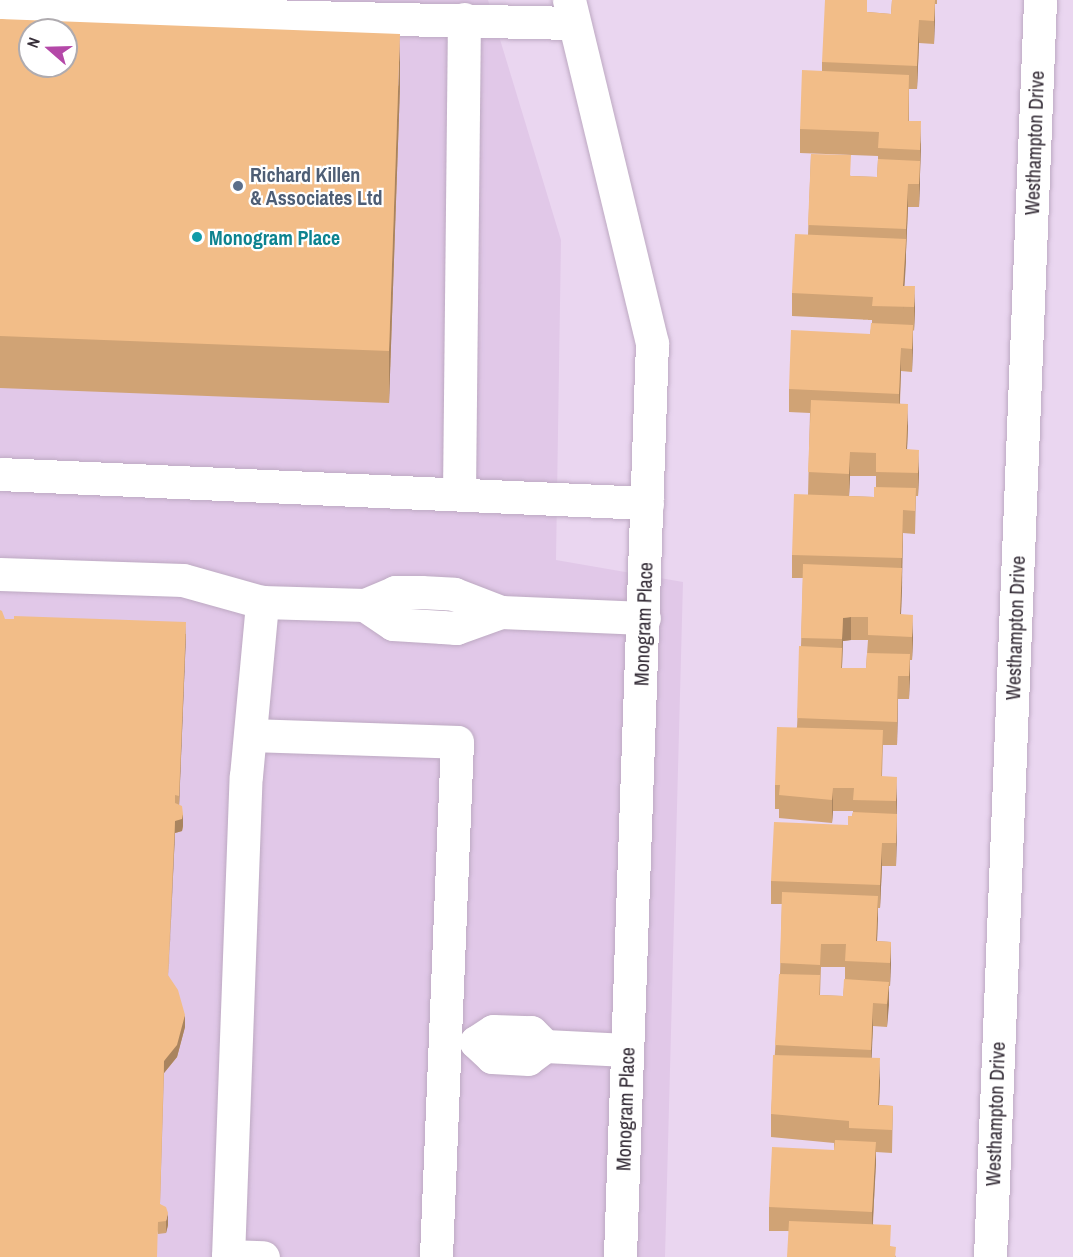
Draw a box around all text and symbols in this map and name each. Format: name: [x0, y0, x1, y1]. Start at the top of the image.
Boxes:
north arrow: [18, 18, 78, 78]
text: N: [21, 34, 45, 51]
street label: Westhampton Drive: [1019, 70, 1049, 216]
place label: Richard Killen & Associates Ltd: [250, 162, 383, 209]
marker: Richard Killen & Associates Ltd: [231, 179, 245, 193]
place label: Monogram Place: [209, 225, 340, 249]
marker: Monogram Place: [190, 230, 204, 244]
street label: Westhampton Drive: [1000, 555, 1030, 701]
street label: Monogram Place: [629, 562, 657, 686]
street label: Westhampton Drive: [980, 1041, 1010, 1187]
street label: Monogram Place: [611, 1047, 639, 1171]

